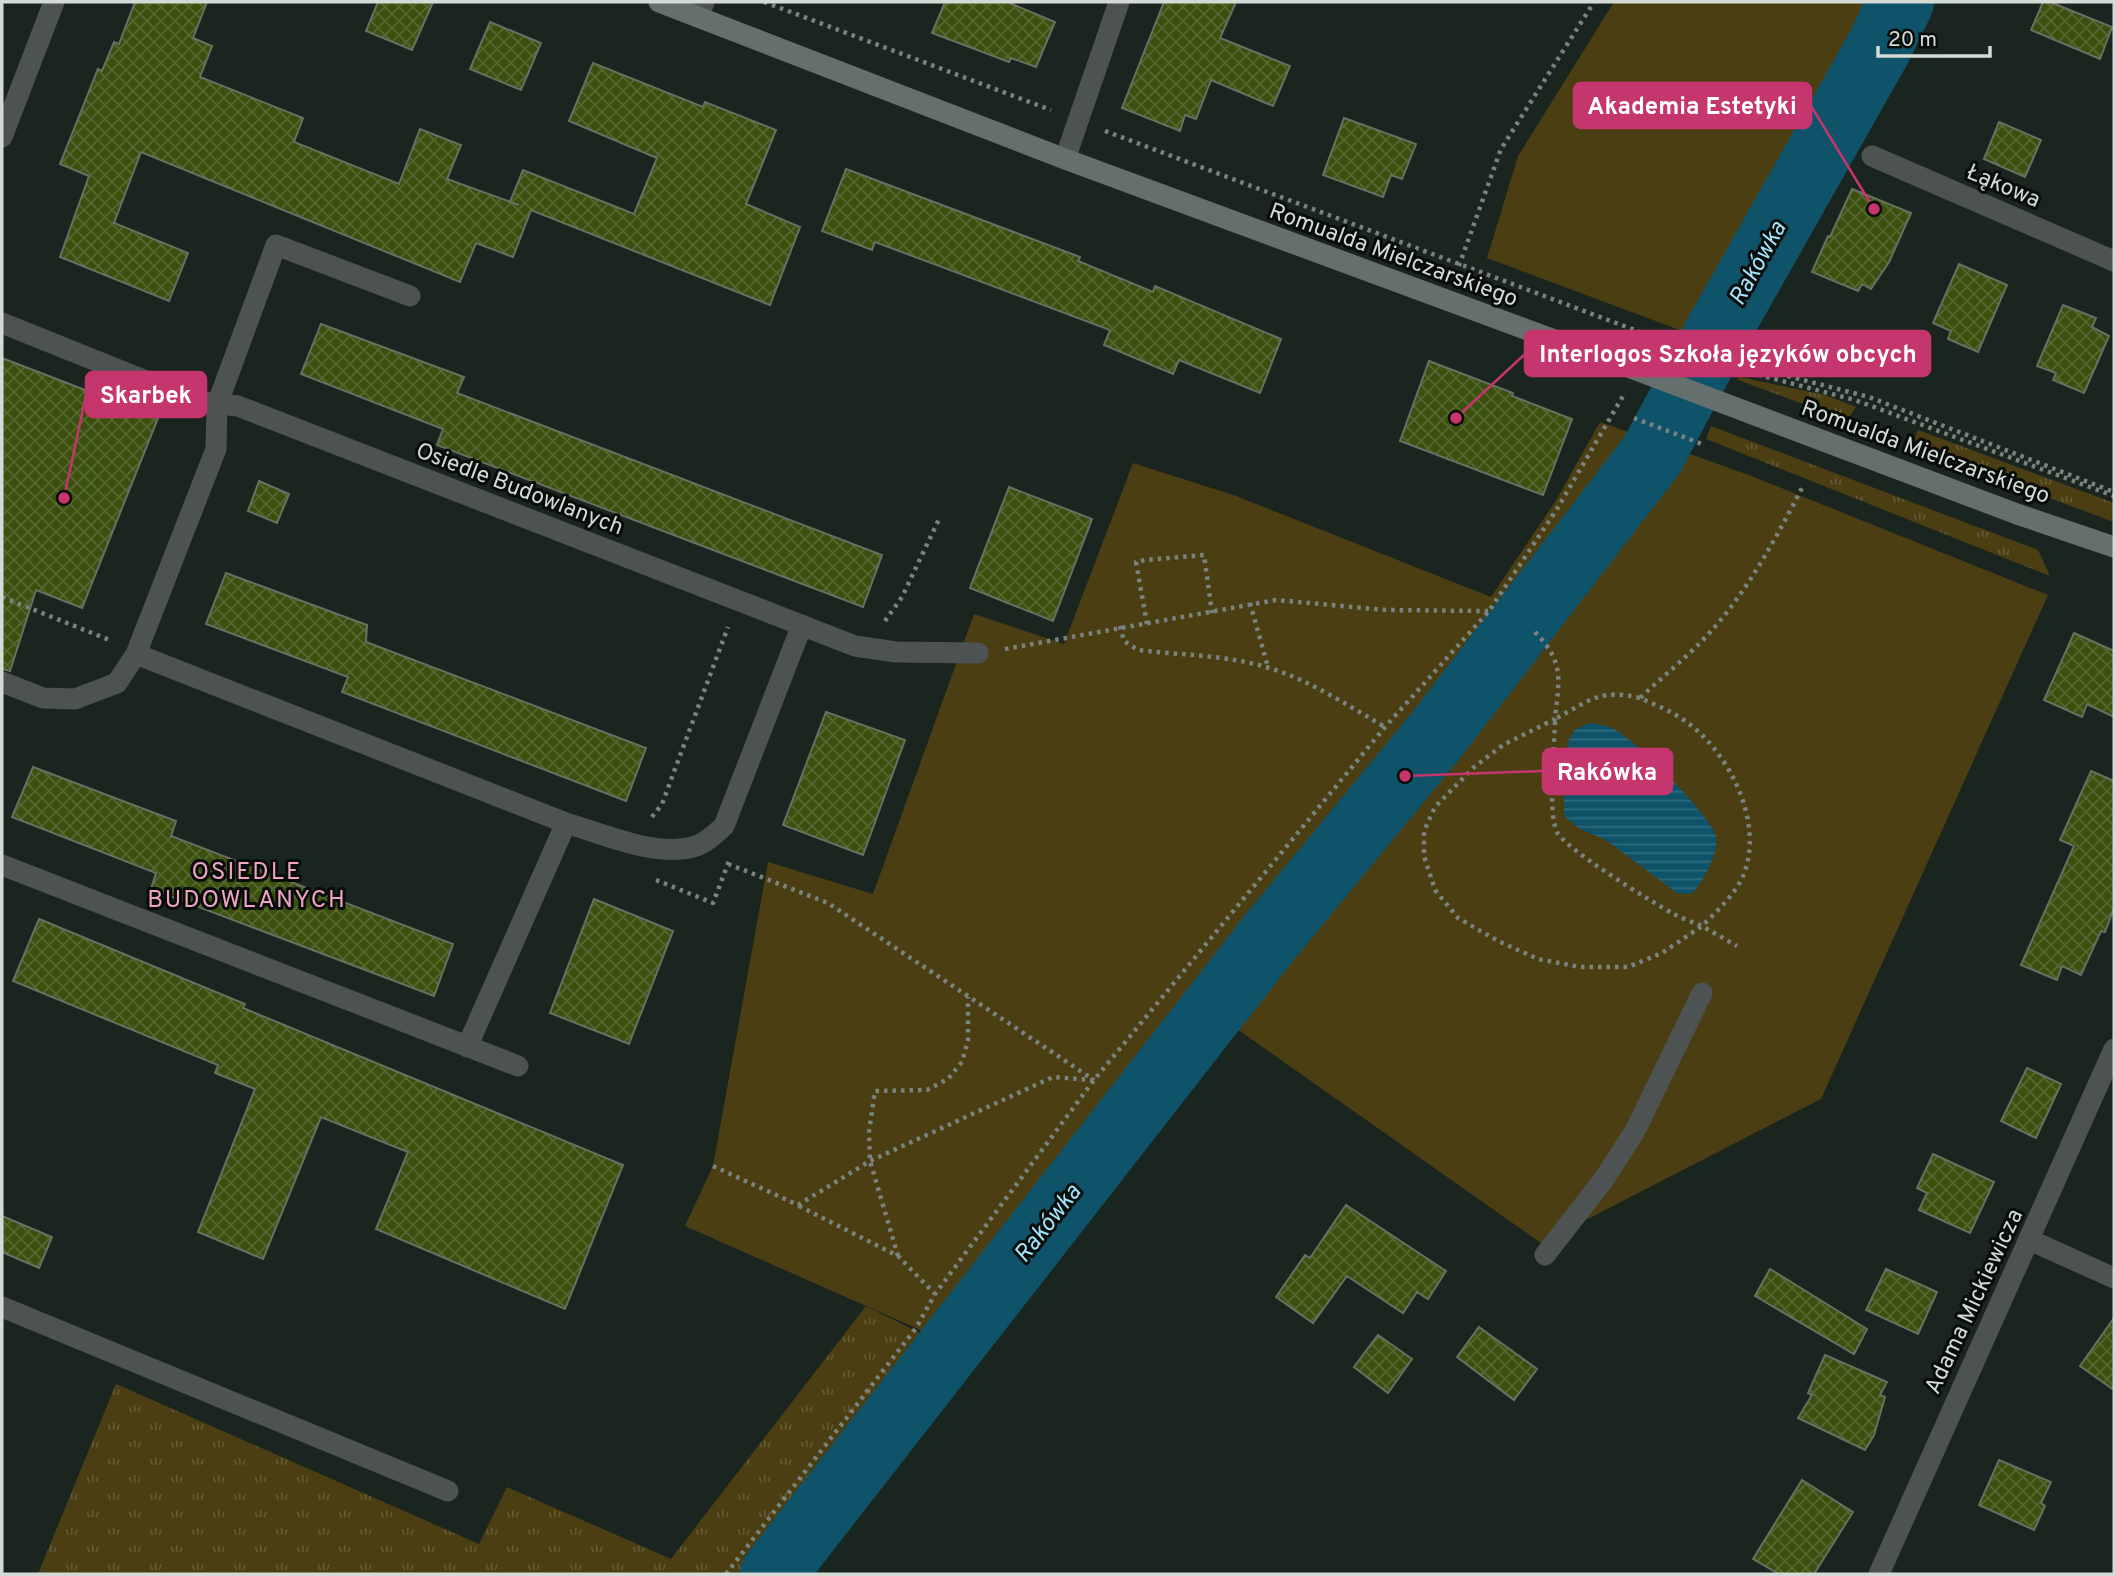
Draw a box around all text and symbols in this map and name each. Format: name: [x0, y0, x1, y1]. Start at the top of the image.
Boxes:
scale bar: [1878, 14, 1990, 58]
text: 20 m: [1888, 27, 1937, 54]
callout: Akademia Estetyki: [1574, 83, 1811, 128]
text: Akademia Estetyki: [1587, 93, 1797, 123]
street label: Łąkowa: [1962, 159, 2044, 216]
street label: Romualda Mielczarskiego: [1265, 198, 1521, 315]
water label: Rakówka: [1723, 216, 1794, 311]
callout: Interlogos Szkoła języków obcych: [1525, 331, 1930, 376]
text: Interlogos Szkoła języków obcych: [1539, 341, 1917, 371]
callout: Skarbek: [86, 372, 206, 417]
text: Skarbek: [100, 382, 192, 412]
street label: Romualda Mielczarskiego: [1797, 395, 2053, 512]
street label: Osiedle Budowlanych: [411, 437, 627, 543]
callout: Rakówka: [1543, 749, 1672, 794]
text: Rakówka: [1557, 759, 1657, 789]
district label: OSIEDLE BUDOWLANYCH: [147, 858, 347, 916]
water label: Rakówka: [1008, 1178, 1089, 1270]
street label: Adama Mickiewicza: [1920, 1205, 2031, 1399]

